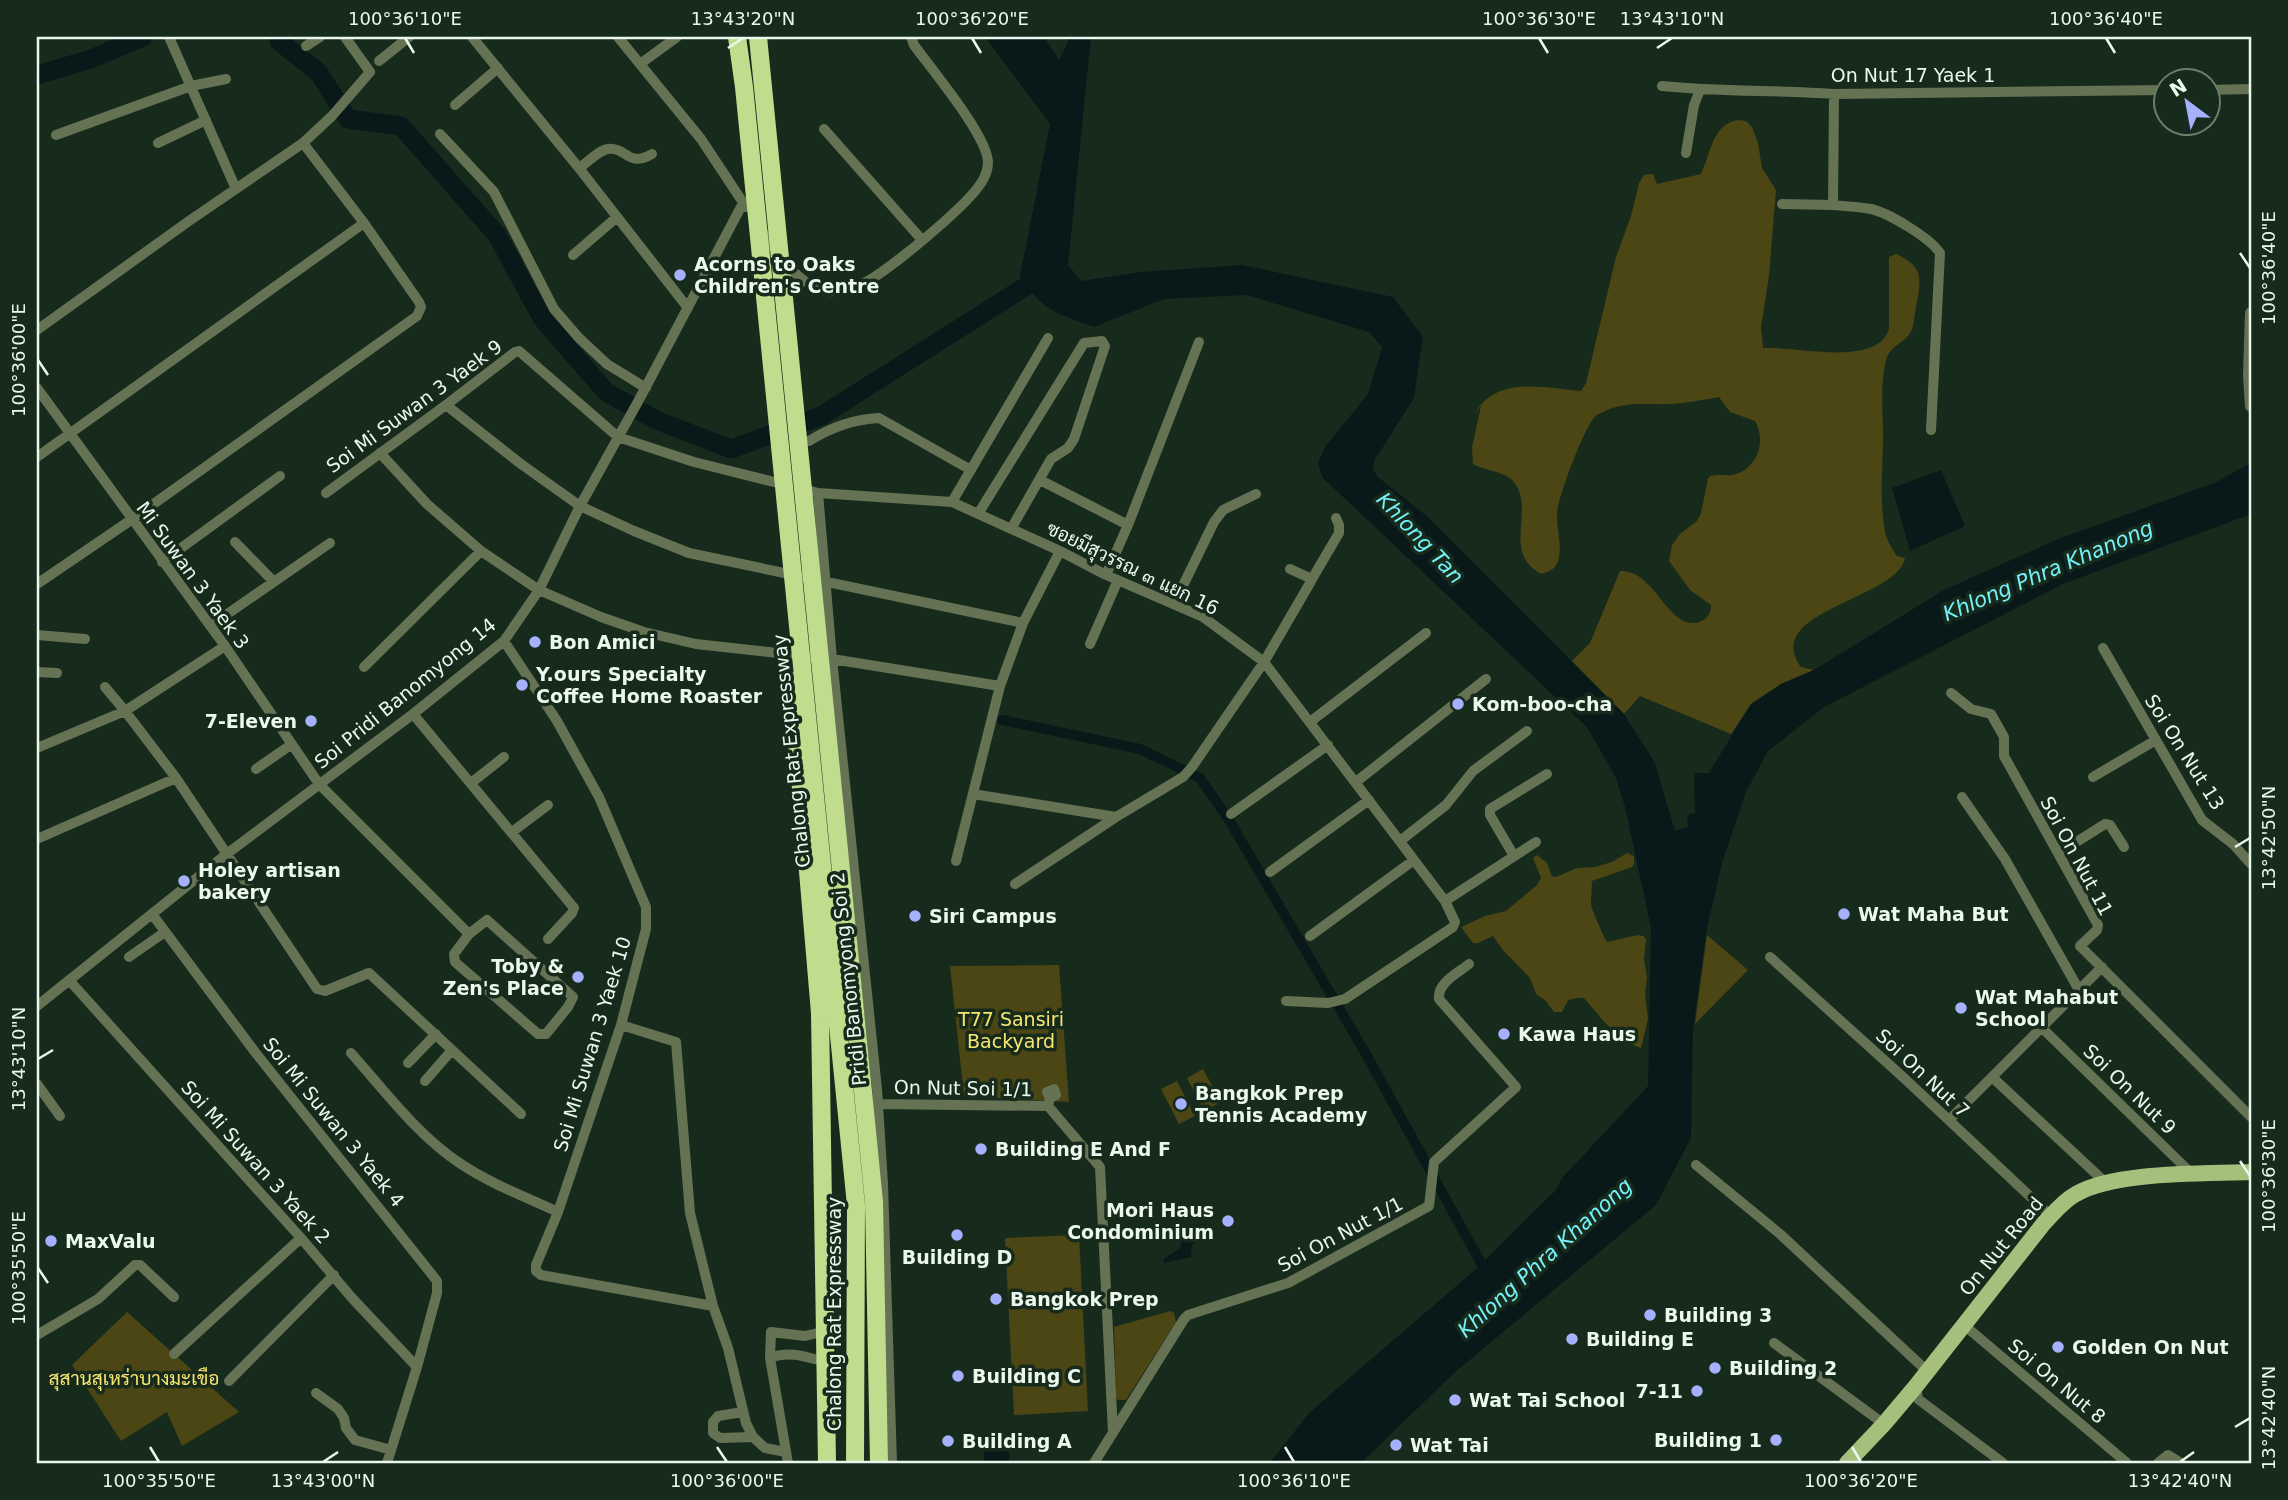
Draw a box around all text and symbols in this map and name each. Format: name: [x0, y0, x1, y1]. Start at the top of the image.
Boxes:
text: 100°36'10"E: [348, 8, 462, 29]
text: 13°43'20"N: [691, 8, 795, 29]
text: 100°36'20"E: [915, 8, 1029, 29]
text: 100°36'30"E: [1482, 8, 1596, 29]
text: 13°43'10"N: [1620, 8, 1724, 29]
text: 100°36'40"E: [2049, 8, 2163, 29]
street label: On Nut 17 Yaek 1: [1831, 64, 1995, 86]
north arrow: [2152, 66, 2222, 136]
text: N: [2165, 74, 2191, 101]
text: 100°36'40"E: [2258, 211, 2279, 325]
place label: Acorns to Oaks Children's Centre: [694, 253, 879, 297]
marker: Acorns to Oaks Children's Centre: [672, 267, 688, 283]
text: 100°36'00"E: [8, 303, 29, 417]
street label: Soi Mi Suwan 3 Yaek 9: [322, 335, 506, 477]
water label: Khlong Tan: [1372, 487, 1468, 589]
street label: Mi Suwan 3 Yaek 3: [132, 497, 254, 653]
street label: ซอยมีสุวรรณ ๓ แยก 16: [1043, 516, 1223, 621]
water label: Khlong Phra Khanong: [1939, 516, 2157, 626]
street label: Soi Pridi Banomyong 14: [310, 613, 500, 773]
place label: Bon Amici: [549, 631, 655, 653]
street label: Chalong Rat Expressway: [768, 633, 814, 869]
marker: Bon Amici: [527, 634, 543, 650]
place label: Y.ours Specialty Coffee Home Roaster: [535, 663, 763, 707]
marker: Y.ours Specialty Coffee Home Roaster: [514, 677, 530, 693]
street label: Soi On Nut 13: [2141, 690, 2229, 814]
place label: Kom-boo-cha: [1472, 693, 1612, 715]
marker: Kom-boo-cha: [1450, 696, 1466, 712]
place label: 7-Eleven: [205, 710, 297, 732]
marker: 7-Eleven: [303, 713, 319, 729]
text: 13°42'50"N: [2258, 786, 2279, 890]
street label: Soi On Nut 11: [2036, 793, 2118, 919]
place label: Holey artisan bakery: [198, 859, 341, 903]
street label: Pridi Banomyong Soi 2: [826, 871, 870, 1087]
marker: Holey artisan bakery: [176, 873, 192, 889]
place label: Wat Maha But: [1858, 903, 2009, 925]
place label: Siri Campus: [929, 905, 1057, 927]
marker: Wat Maha But: [1836, 906, 1852, 922]
marker: Siri Campus: [907, 908, 923, 924]
street label: Soi Mi Suwan 3 Yaek 10: [549, 934, 635, 1154]
place label: Toby & Zen's Place: [443, 955, 564, 999]
marker: Toby & Zen's Place: [570, 969, 586, 985]
place label: Wat Mahabut School: [1975, 986, 2118, 1030]
marker: Wat Mahabut School: [1953, 1000, 1969, 1016]
text: 13°43'10"N: [8, 1007, 29, 1111]
park label: T77 Sansiri Backyard: [957, 1008, 1064, 1052]
place label: Kawa Haus: [1518, 1023, 1636, 1045]
street label: Soi On Nut 7: [1872, 1024, 1974, 1122]
marker: Kawa Haus: [1496, 1026, 1512, 1042]
street label: Soi Mi Suwan 3 Yaek 4: [259, 1033, 409, 1211]
street label: Soi On Nut 9: [2079, 1039, 2181, 1139]
street label: Soi Mi Suwan 3 Yaek 2: [177, 1076, 335, 1248]
street label: On Nut Soi 1/1: [894, 1076, 1032, 1100]
place label: Bangkok Prep Tennis Academy: [1195, 1082, 1368, 1126]
marker: Bangkok Prep Tennis Academy: [1173, 1096, 1189, 1112]
text: 100°36'30"E: [2258, 1119, 2279, 1233]
place label: Building E And F: [995, 1138, 1171, 1160]
marker: Building E And F: [973, 1141, 989, 1157]
water label: Khlong Phra Khanong: [1453, 1173, 1637, 1343]
street label: Soi On Nut 1/1: [1274, 1192, 1406, 1276]
street label: On Nut Road: [1955, 1192, 2047, 1300]
street label: Chalong Rat Expressway: [823, 1197, 845, 1431]
place label: Mori Haus Condominium: [1067, 1199, 1214, 1243]
text: 100°35'50"E: [8, 1211, 29, 1325]
marker: Mori Haus Condominium: [1220, 1213, 1236, 1229]
marker: Building D: [949, 1227, 965, 1243]
place label: MaxValu: [65, 1230, 156, 1252]
marker: MaxValu: [43, 1233, 59, 1249]
place label: Building D: [902, 1246, 1012, 1268]
place label: Bangkok Prep: [1010, 1288, 1159, 1310]
marker: Bangkok Prep: [988, 1291, 1004, 1307]
place label: Building 3: [1664, 1304, 1772, 1326]
marker: Building 3: [1642, 1307, 1658, 1323]
place label: Building E: [1586, 1328, 1694, 1350]
marker: Building E: [1564, 1331, 1580, 1347]
street label: Soi On Nut 8: [2004, 1334, 2110, 1428]
place label: Golden On Nut: [2072, 1336, 2229, 1358]
marker: Golden On Nut: [2050, 1339, 2066, 1355]
place label: Building 2: [1729, 1357, 1837, 1379]
marker: Building 2: [1707, 1360, 1723, 1376]
place label: Building C: [972, 1365, 1081, 1387]
text: 13°42'40"N: [2258, 1366, 2279, 1470]
park label: สุสานสุเหร่าบางมะเขือ: [48, 1367, 220, 1391]
marker: Building C: [950, 1368, 966, 1384]
place label: 7-11: [1635, 1380, 1683, 1402]
marker: 7-11: [1689, 1383, 1705, 1399]
place label: Wat Tai School: [1469, 1389, 1625, 1411]
marker: Wat Tai School: [1447, 1392, 1463, 1408]
place label: Building 1: [1654, 1429, 1762, 1451]
place label: Building A: [962, 1430, 1072, 1452]
marker: Building 1: [1768, 1432, 1784, 1448]
marker: Building A: [940, 1433, 956, 1449]
place label: Wat Tai: [1410, 1434, 1489, 1456]
marker: Wat Tai: [1388, 1437, 1404, 1453]
text: 100°35'50"E: [102, 1470, 216, 1491]
text: 13°43'00"N: [271, 1470, 375, 1491]
text: 100°36'00"E: [670, 1470, 784, 1491]
text: 100°36'10"E: [1237, 1470, 1351, 1491]
text: 100°36'20"E: [1804, 1470, 1918, 1491]
text: 13°42'40"N: [2128, 1470, 2232, 1491]

